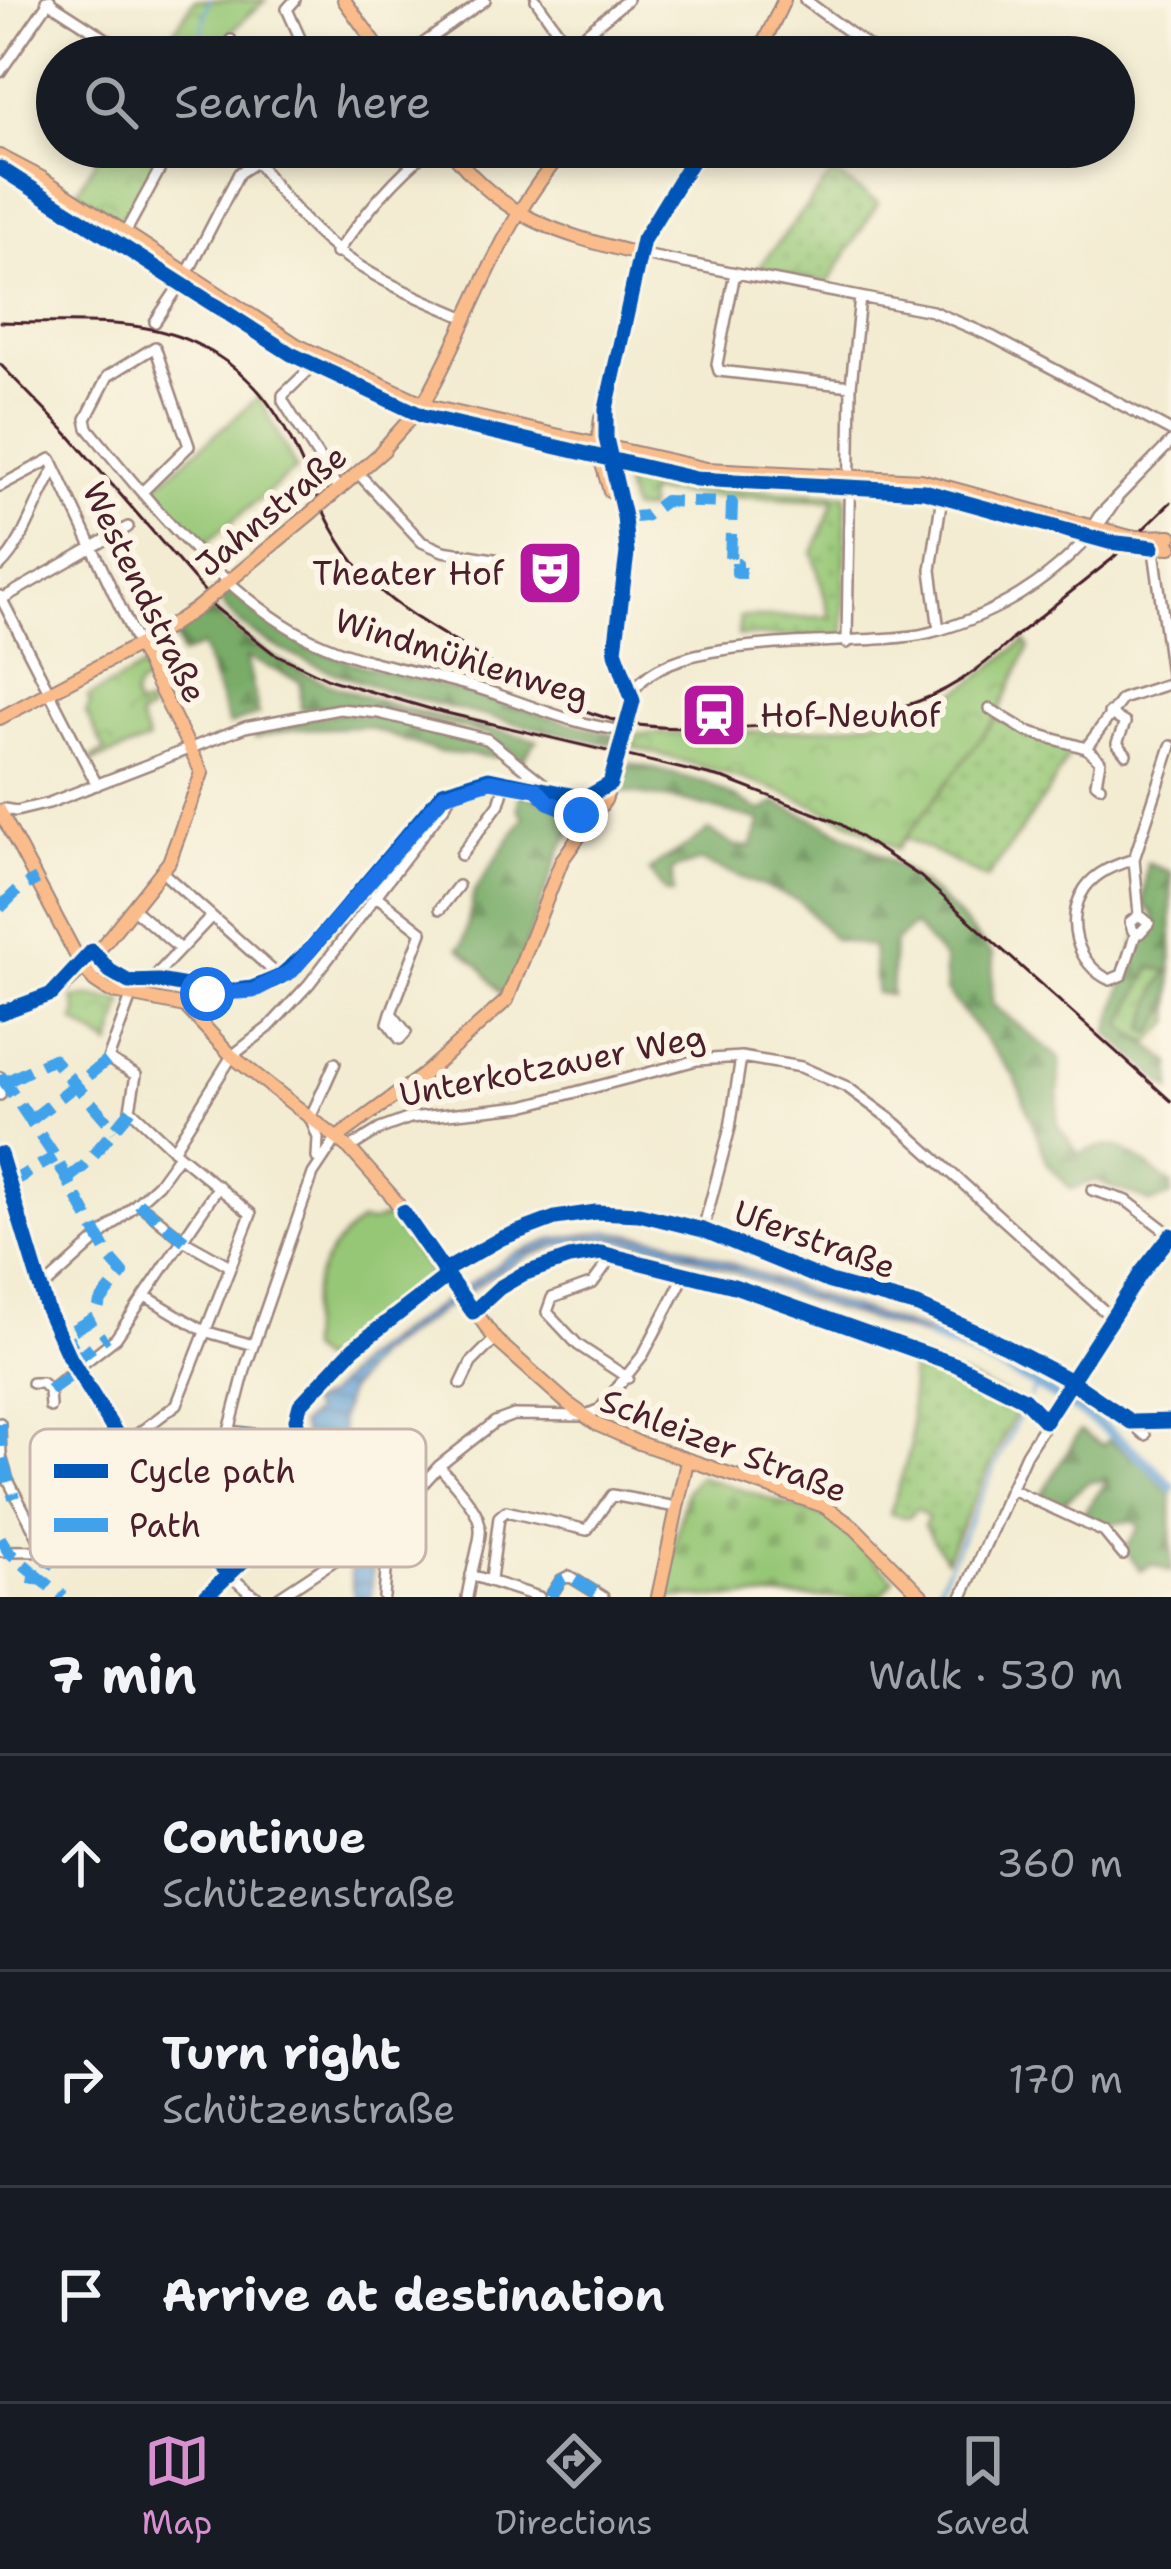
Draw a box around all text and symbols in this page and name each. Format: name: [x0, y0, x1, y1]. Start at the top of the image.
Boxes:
search box: [36, 36, 1135, 168]
icon: search: [78, 69, 144, 135]
text: Search here: [174, 72, 431, 132]
street label: Jahnstraße: [186, 434, 356, 587]
street label: Westendstraße: [72, 474, 218, 710]
theatre icon: Theater Hof: [515, 538, 585, 608]
place label: Theater Hof: [312, 551, 505, 596]
street label: Windmühlenweg: [329, 597, 594, 718]
station icon: Hof-Neuhof: [679, 680, 749, 750]
place label: Hof-Neuhof: [760, 693, 942, 738]
route end: [554, 788, 608, 842]
route start: [180, 967, 234, 1021]
street label: Unterkotzauer Weg: [395, 1014, 709, 1117]
street label: Uferstraße: [728, 1189, 902, 1289]
street label: Schleizer Straße: [594, 1378, 854, 1513]
legend: [30, 1429, 426, 1567]
text: Cycle path: [129, 1449, 296, 1494]
text: Path: [129, 1503, 201, 1548]
text: 7 min: [48, 1641, 197, 1709]
text: Walk · 530 m: [868, 1649, 1123, 1701]
text: Continue: [162, 1807, 366, 1867]
icon: ahead: [48, 1830, 114, 1896]
text: 360 m: [996, 1837, 1123, 1889]
text: Schützenstraße: [162, 1867, 455, 1919]
text: Turn right: [162, 2023, 401, 2083]
icon: right: [48, 2046, 114, 2112]
text: 170 m: [1008, 2053, 1123, 2105]
text: Schützenstraße: [162, 2083, 455, 2135]
icon: arrive: [48, 2262, 114, 2328]
text: Arrive at destination: [162, 2265, 665, 2325]
tab: Map: [142, 2428, 212, 2545]
tab: Directions: [495, 2428, 653, 2545]
tab: Saved: [936, 2428, 1029, 2545]

